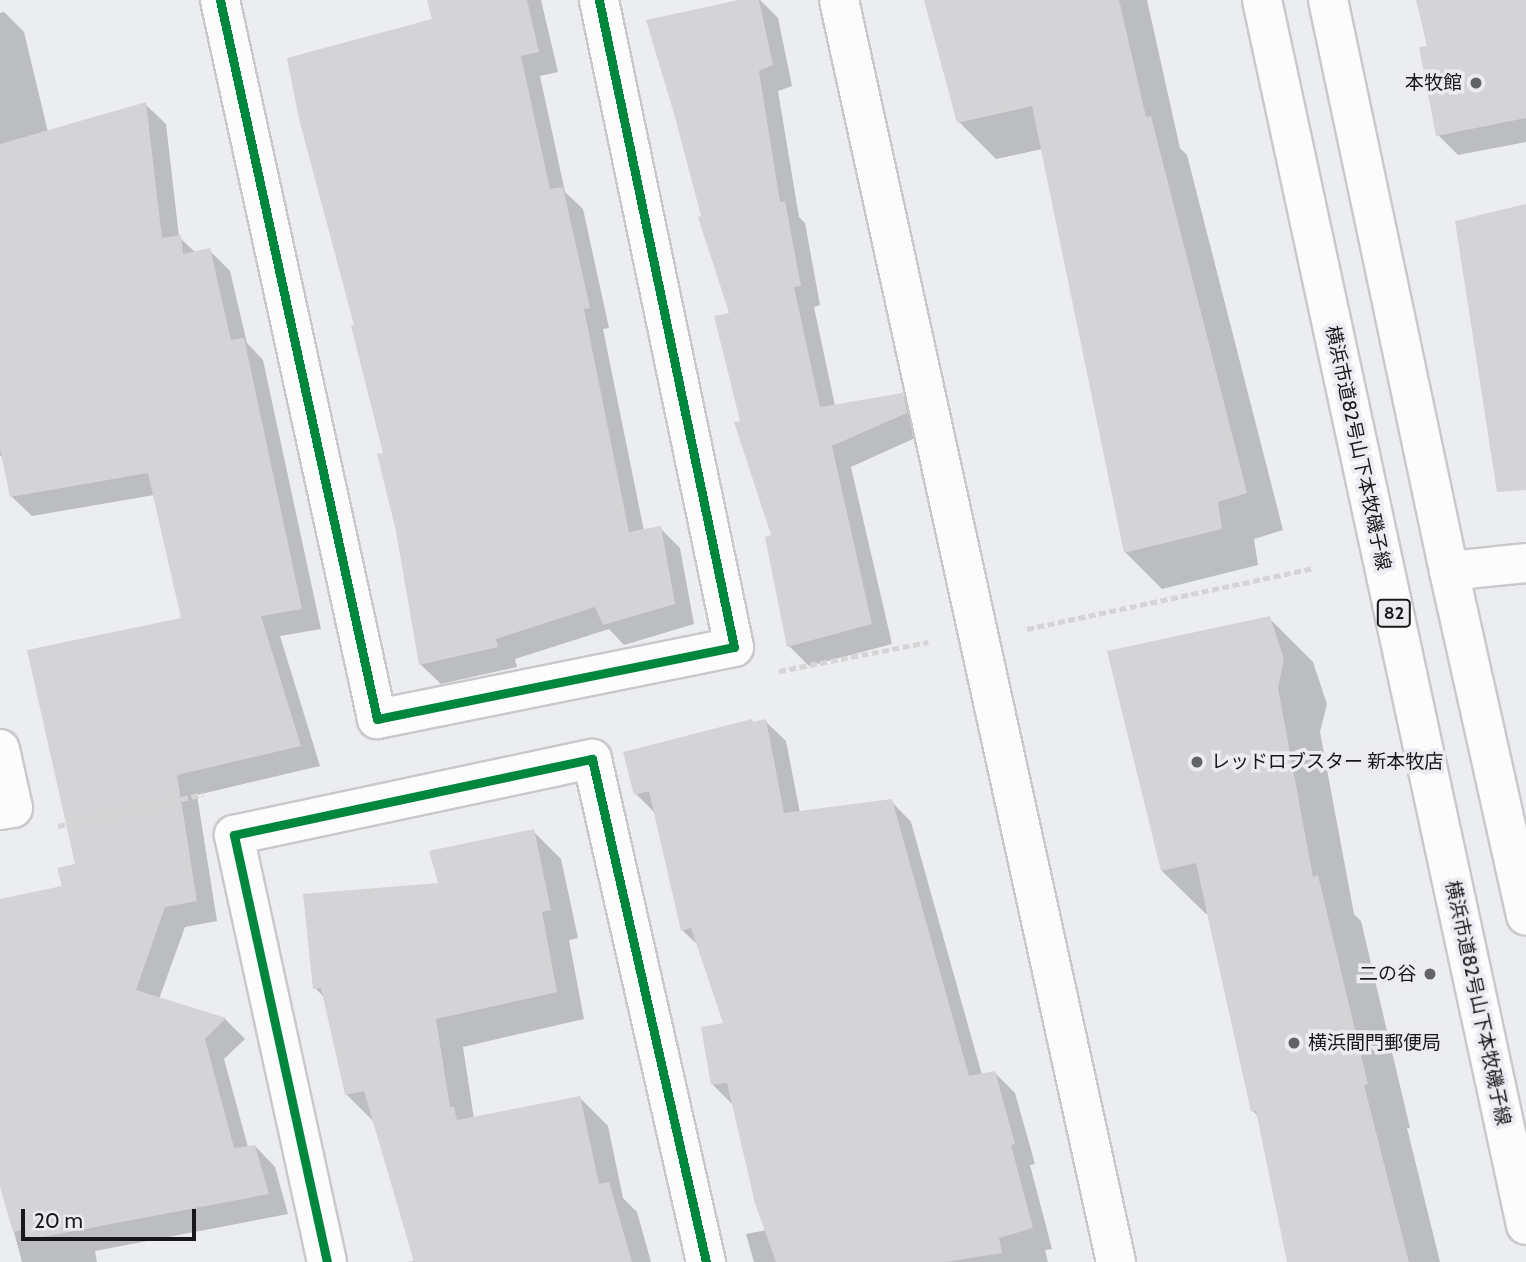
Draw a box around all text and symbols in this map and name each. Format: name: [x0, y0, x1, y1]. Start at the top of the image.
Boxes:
place label: 本牧館: [1405, 72, 1462, 94]
marker: 本牧館: [1468, 75, 1484, 91]
street label: 横浜市道82号山下本牧磯子線: [1321, 324, 1395, 572]
road number: 82: [1376, 598, 1412, 628]
place label: レッドロブスター 新本牧店: [1211, 751, 1443, 773]
marker: レッドロブスター 新本牧店: [1189, 754, 1205, 770]
street label: 横浜市道82号山下本牧磯子線: [1441, 879, 1515, 1127]
place label: 二の谷: [1359, 963, 1416, 985]
marker: 二の谷: [1422, 966, 1438, 982]
place label: 横浜間門郵便局: [1308, 1032, 1441, 1054]
marker: 横浜間門郵便局: [1286, 1035, 1302, 1051]
scale bar: [24, 1196, 200, 1240]
text: 20 m: [34, 1208, 83, 1233]

